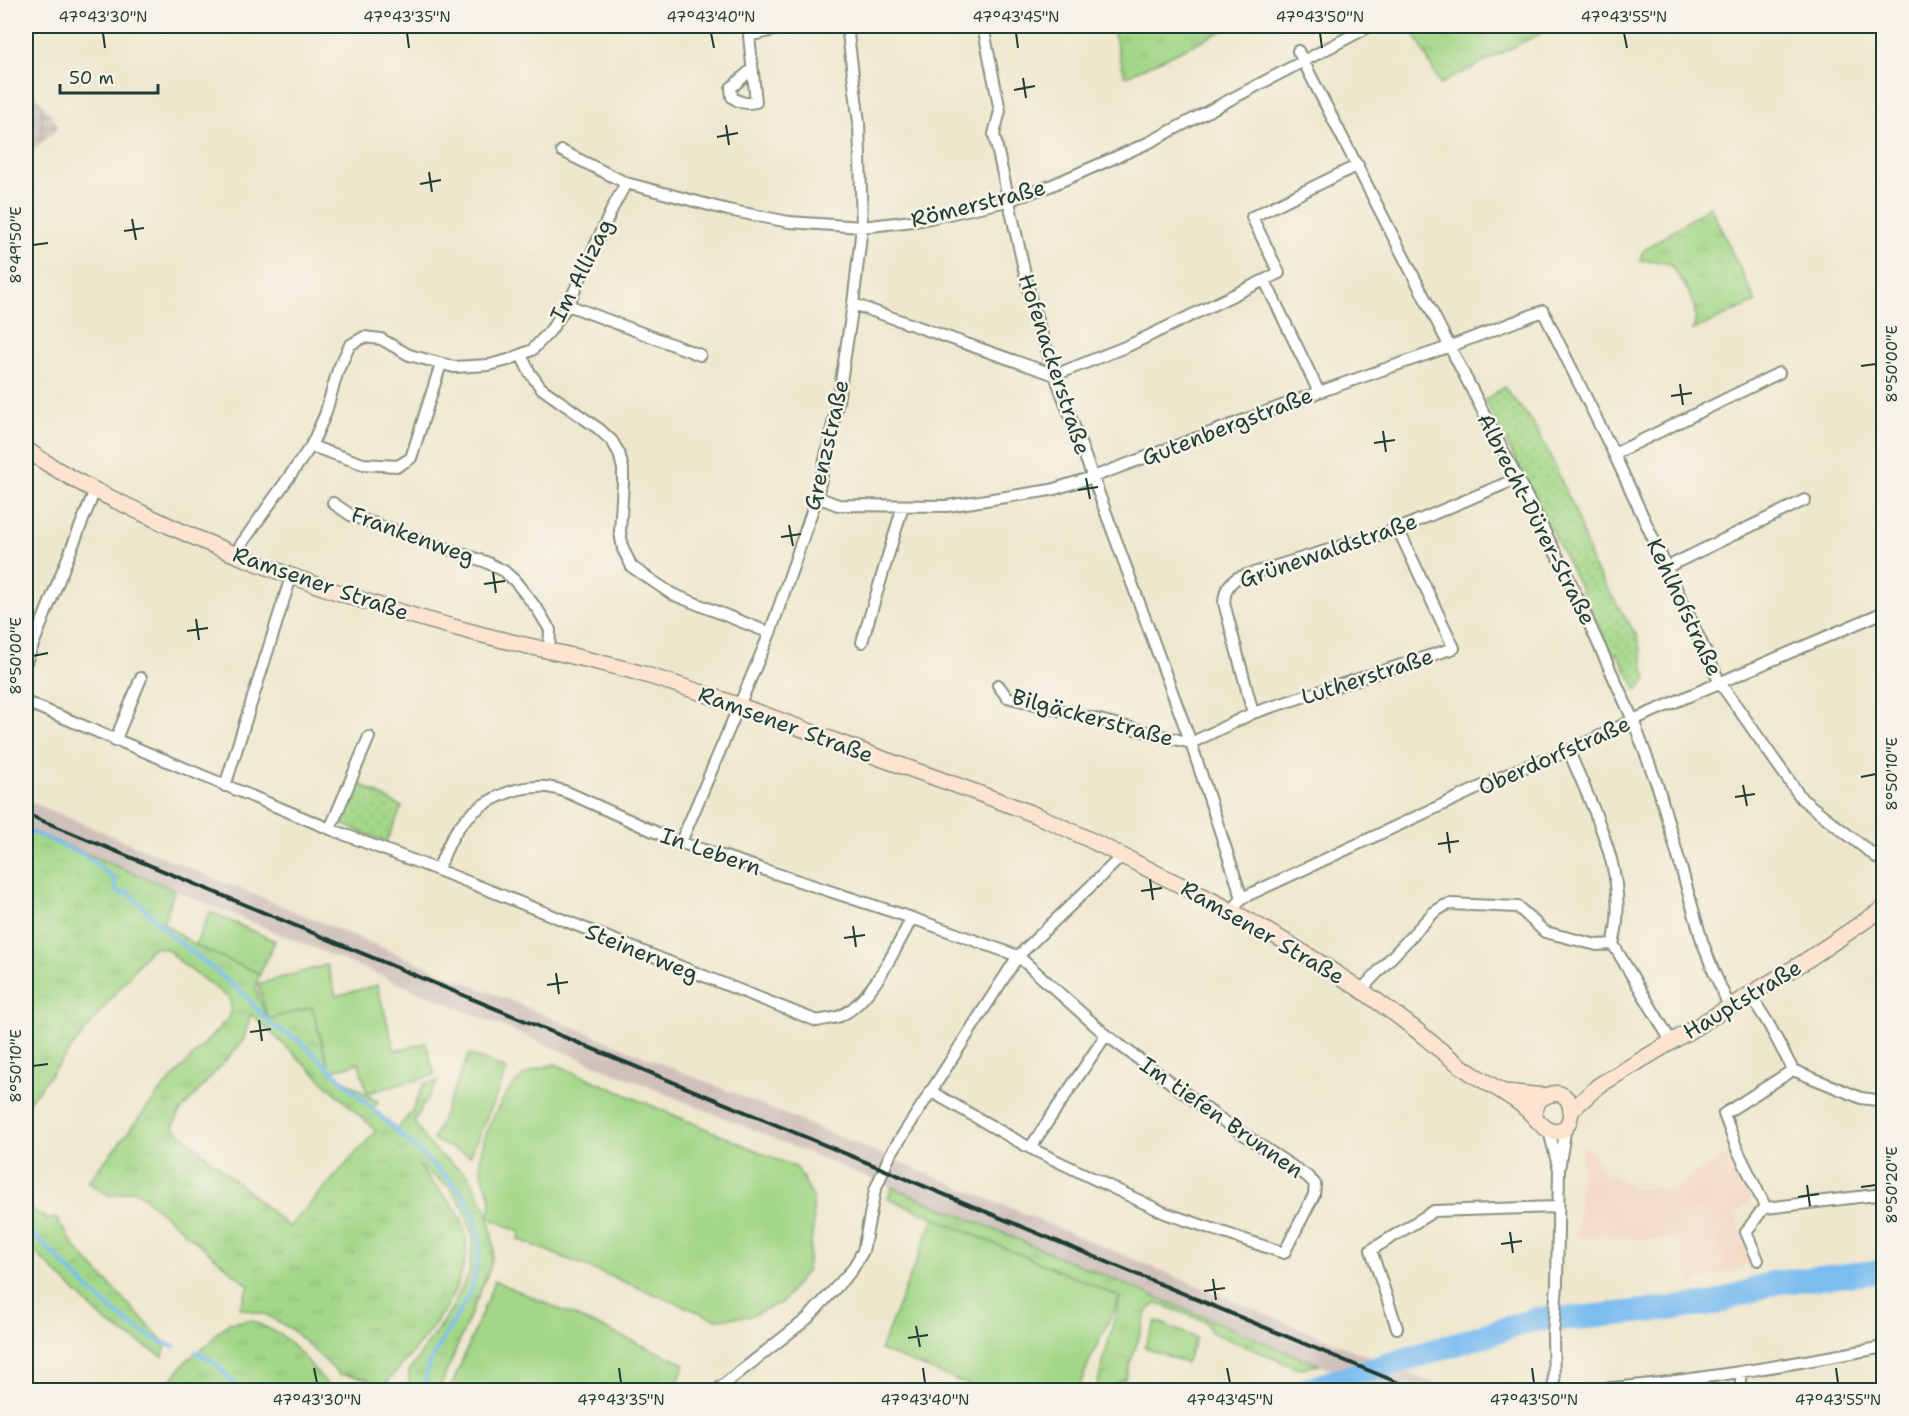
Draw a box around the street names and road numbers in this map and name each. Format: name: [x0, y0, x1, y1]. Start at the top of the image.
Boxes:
street label: Römerstraße: [908, 173, 1048, 234]
street label: Im Allizag: [543, 214, 620, 327]
street label: Hofenackerstraße: [1012, 270, 1097, 458]
street label: Grenzstraße: [797, 377, 856, 513]
street label: Gutenbergstraße: [1138, 381, 1317, 472]
street label: Albrecht-Dürer-Straße: [1470, 408, 1603, 630]
street label: Frankenweg: [347, 500, 479, 571]
street label: Grünewaldstraße: [1235, 506, 1421, 595]
street label: Kehlhofstraße: [1640, 534, 1729, 681]
street label: Ramsener Straße: [229, 540, 413, 627]
street label: Lutherstraße: [1297, 641, 1437, 711]
street label: Ramsener Straße: [694, 679, 877, 770]
street label: Bilgäckerstraße: [1009, 682, 1177, 753]
street label: Oberdorfstraße: [1474, 709, 1635, 802]
street label: In Lebern: [657, 821, 765, 882]
street label: Ramsener Straße: [1176, 874, 1350, 991]
street label: Steinerweg: [581, 917, 703, 988]
street label: Hauptstraße: [1678, 953, 1807, 1046]
street label: Im tiefen Brunnen: [1134, 1050, 1309, 1185]

